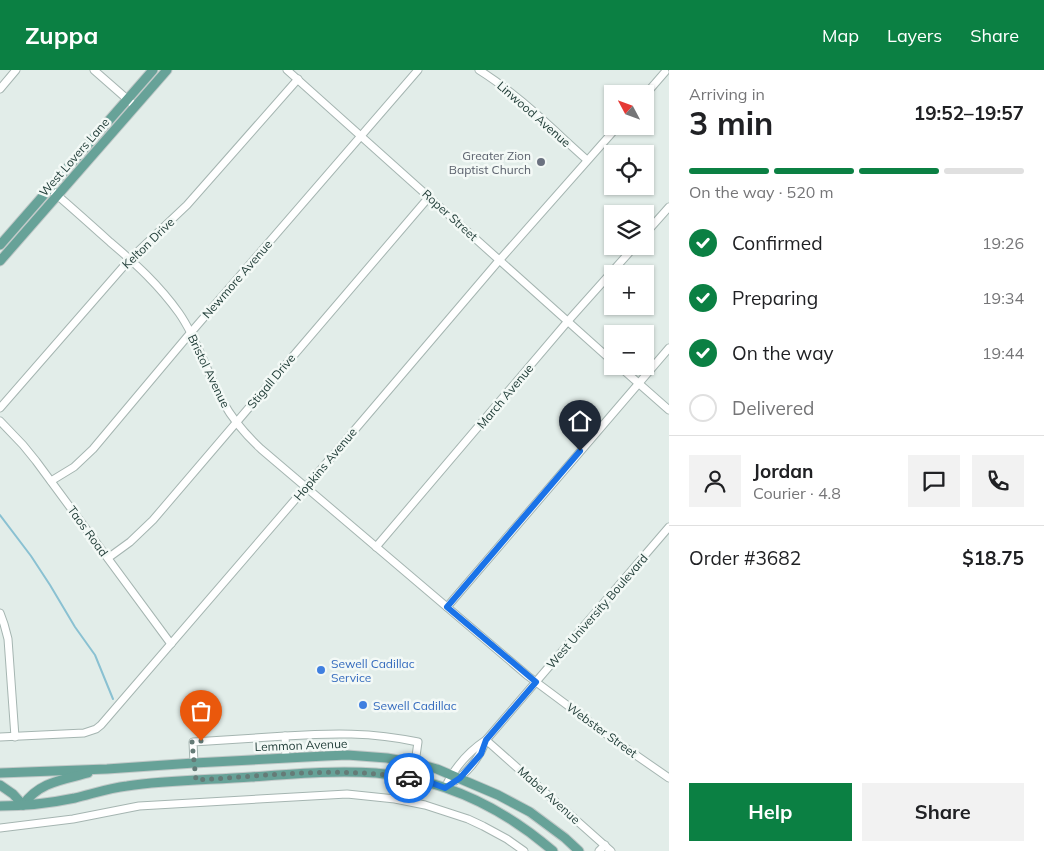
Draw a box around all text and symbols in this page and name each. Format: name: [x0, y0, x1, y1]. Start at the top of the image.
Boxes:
text: Zuppa: [25, 20, 98, 50]
text: Map: [822, 24, 859, 47]
text: Layers: [887, 24, 942, 47]
text: Share: [970, 24, 1019, 47]
street label: Linwood Avenue: [494, 78, 574, 150]
text: Arriving in: [689, 84, 765, 104]
north arrow: [604, 85, 654, 135]
map controls: [604, 85, 654, 375]
text: 19:52–19:57: [914, 101, 1024, 125]
text: 3 min: [689, 103, 773, 143]
street label: West Lovers Lane: [36, 115, 112, 199]
button: locate: [604, 145, 654, 195]
place label: Greater Zion Baptist Church: [449, 148, 531, 177]
marker: Greater Zion Baptist Church: [535, 156, 547, 168]
text: On the way · 520 m: [689, 182, 834, 202]
street label: Roper Street: [419, 186, 481, 244]
button: layers: [604, 205, 654, 255]
street label: Kelton Drive: [119, 214, 177, 272]
icon: check: [689, 229, 717, 257]
text: Confirmed: [732, 231, 823, 255]
text: 19:26: [982, 233, 1024, 253]
street label: Newmore Avenue: [199, 237, 275, 321]
button: +: [604, 265, 654, 315]
icon: check: [689, 284, 717, 312]
text: Preparing: [732, 286, 818, 310]
text: 19:34: [982, 288, 1024, 308]
button: −: [604, 325, 654, 375]
street label: Bristol Avenue: [185, 332, 233, 410]
icon: check: [689, 339, 717, 367]
text: On the way: [732, 341, 834, 365]
text: 19:44: [982, 343, 1024, 363]
street label: Stigall Drive: [244, 351, 298, 411]
street label: March Avenue: [474, 361, 536, 431]
text: Delivered: [732, 396, 814, 420]
pin: [559, 400, 601, 451]
icon: home: [566, 407, 594, 435]
street label: Hopkins Avenue: [290, 425, 360, 503]
button: person: [689, 455, 741, 507]
button: chat: [908, 455, 960, 507]
button: phone: [972, 455, 1024, 507]
text: Jordan: [753, 459, 813, 483]
text: Courier · 4.8: [753, 483, 841, 503]
street label: Taos Road: [65, 503, 111, 559]
text: Order #3682: [689, 546, 801, 570]
text: $18.75: [962, 546, 1024, 570]
street label: West University Boulevard: [543, 551, 651, 671]
place label: Sewell Cadillac Service: [331, 656, 415, 685]
marker: Sewell Cadillac Service: [315, 664, 327, 676]
pin: [180, 690, 222, 741]
icon: bag: [187, 697, 215, 725]
place label: Sewell Cadillac: [373, 698, 457, 713]
marker: Sewell Cadillac: [357, 699, 369, 711]
street label: Webster Street: [564, 699, 640, 761]
street label: Lemmon Avenue: [254, 736, 348, 754]
courier: [384, 753, 434, 803]
street label: Mabel Avenue: [515, 763, 583, 827]
icon: car: [395, 764, 423, 792]
button: Help: [689, 783, 852, 841]
button: Share: [862, 783, 1024, 841]

